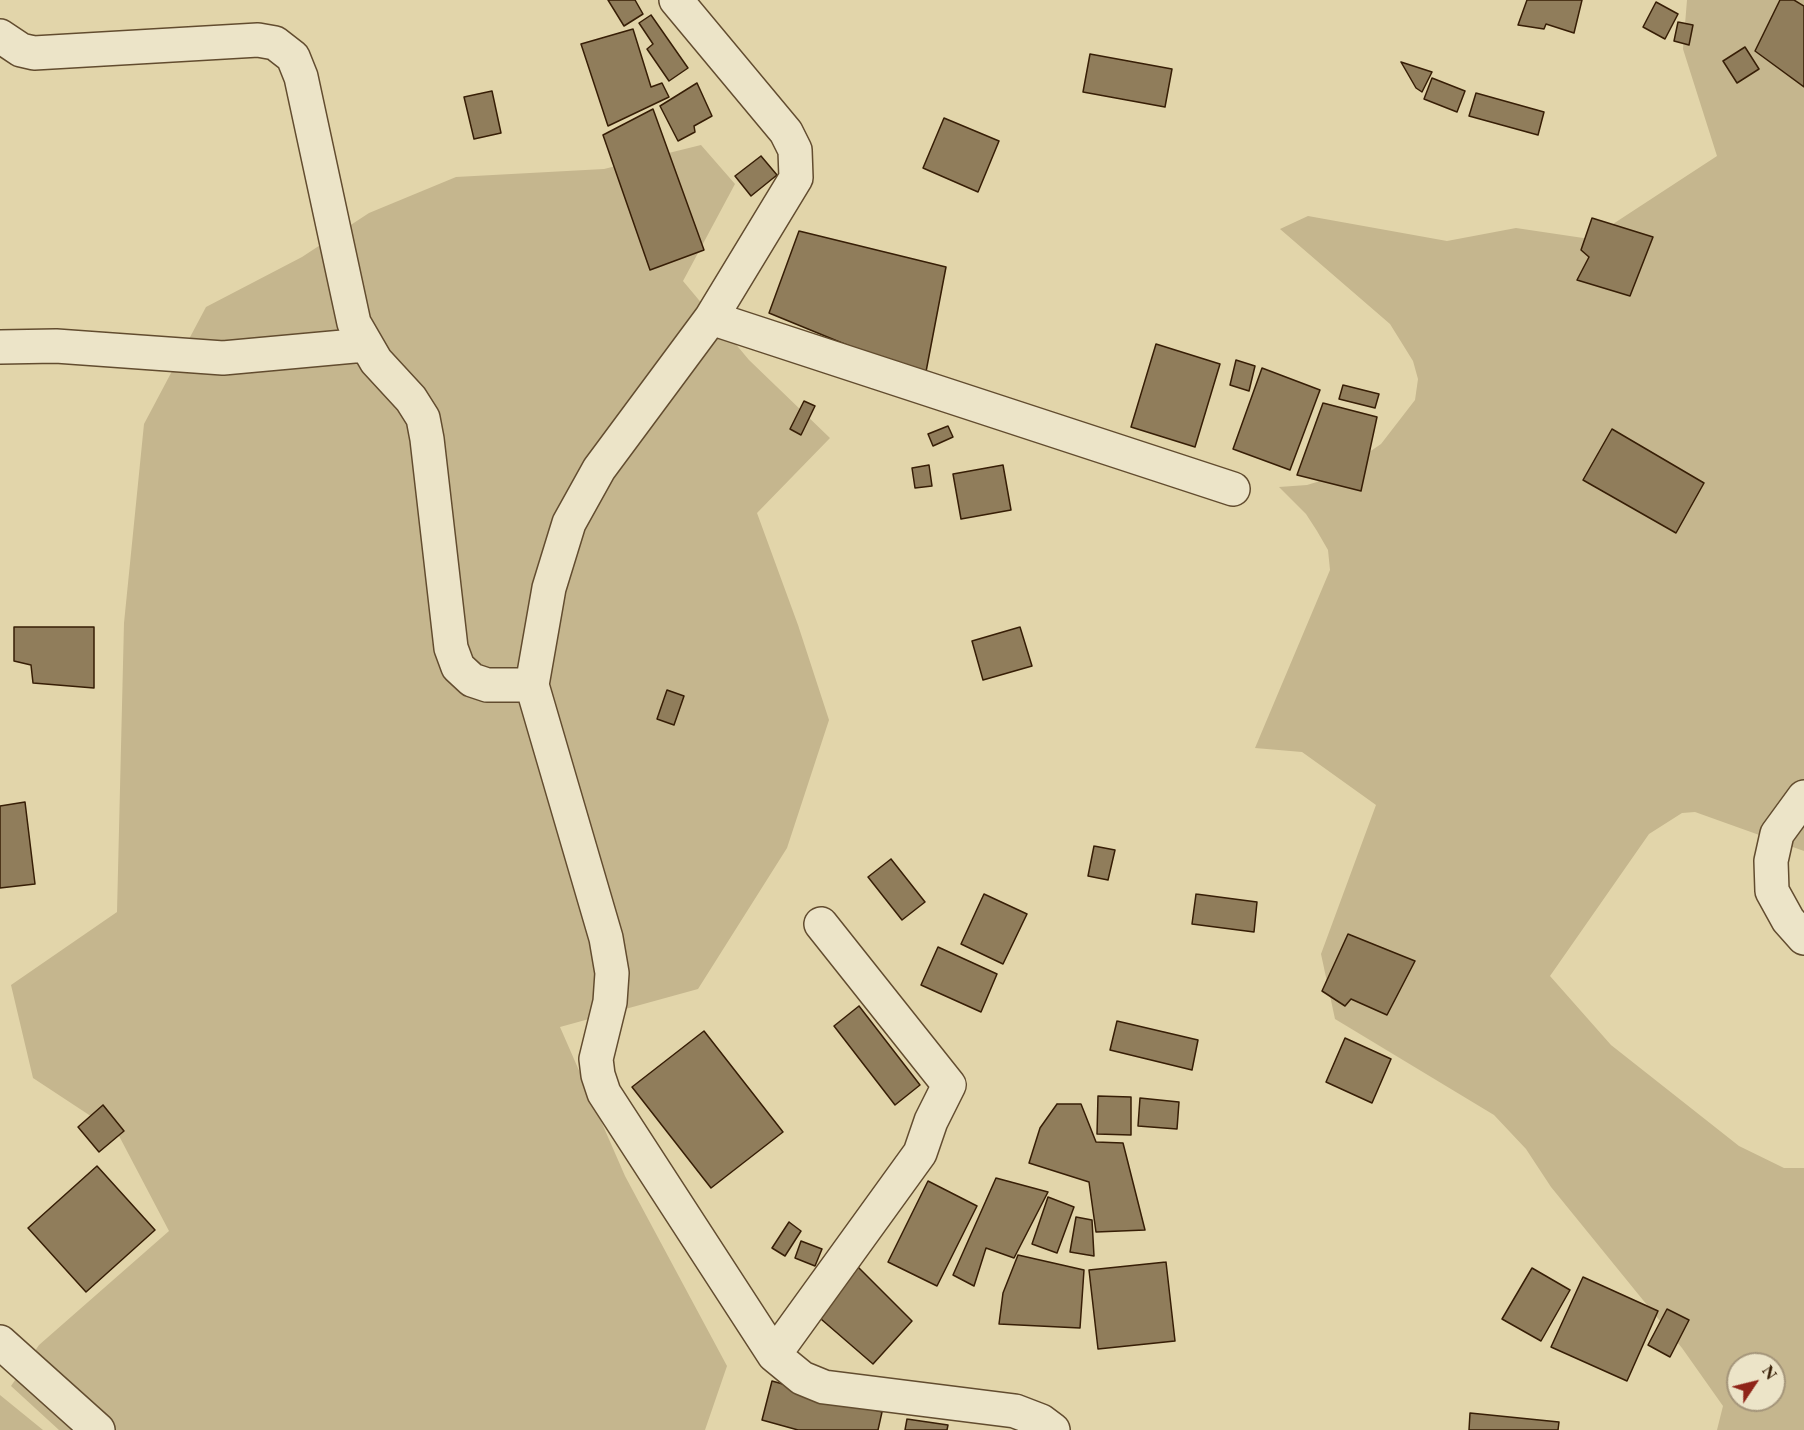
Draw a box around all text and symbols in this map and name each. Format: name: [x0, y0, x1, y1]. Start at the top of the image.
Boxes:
north arrow: [1726, 1352, 1786, 1412]
text: N: [1757, 1361, 1782, 1384]

